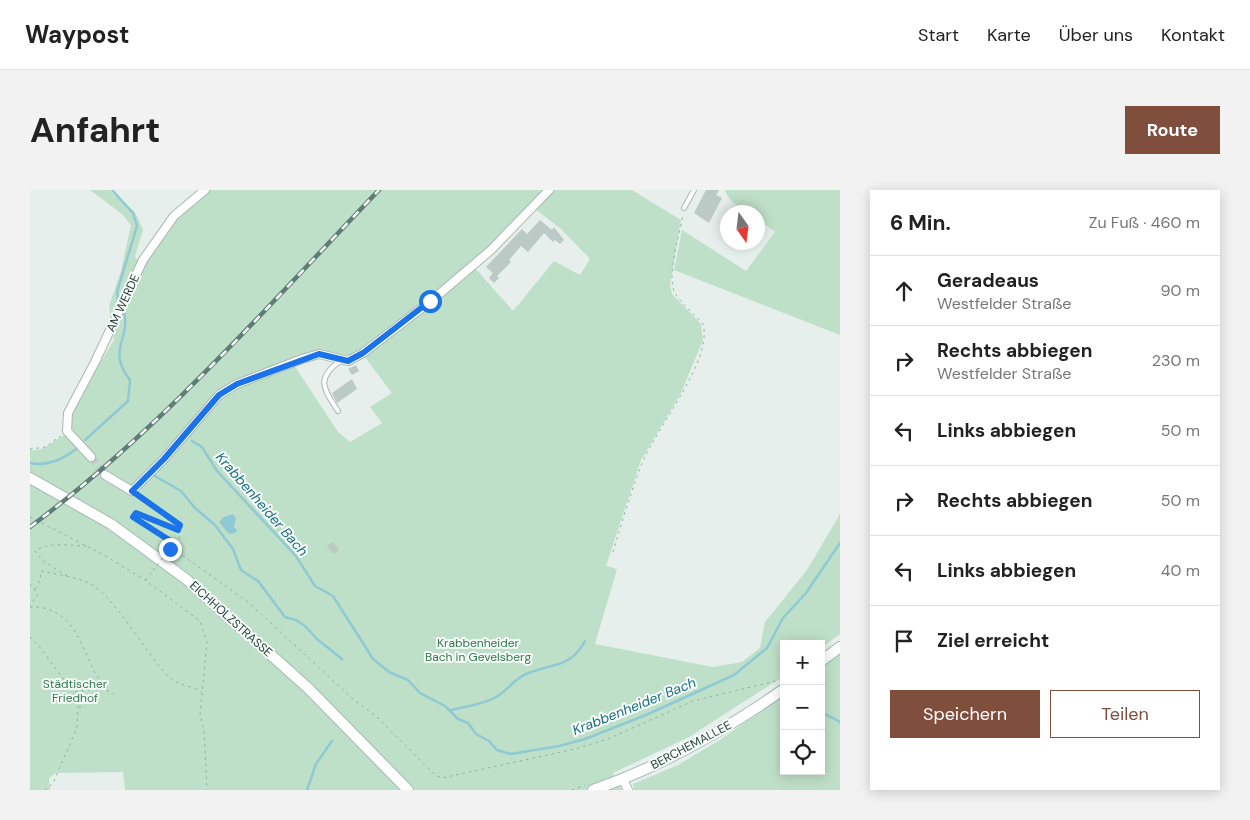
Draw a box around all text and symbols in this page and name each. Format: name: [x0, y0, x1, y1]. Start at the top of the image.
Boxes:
text: Waypost: [25, 19, 129, 50]
text: Start: [918, 23, 959, 47]
text: Karte: [987, 23, 1031, 47]
text: Über uns: [1059, 23, 1133, 47]
text: Kontakt: [1161, 23, 1225, 47]
button: Route: [1125, 106, 1220, 154]
text: Anfahrt: [30, 107, 160, 153]
north arrow: [720, 205, 765, 250]
text: 6 Min.: [890, 209, 951, 237]
text: Zu Fuß · 460 m: [1089, 212, 1200, 233]
text: Geradeaus: [937, 268, 1039, 293]
street label: AM WERDE: [103, 271, 143, 334]
icon: ahead: [890, 277, 918, 305]
text: 90 m: [1160, 280, 1200, 301]
route start: [419, 290, 442, 313]
text: Westfelder Straße: [937, 293, 1071, 314]
text: Rechts abbiegen: [937, 338, 1092, 363]
icon: right: [890, 347, 918, 375]
text: 230 m: [1152, 350, 1200, 371]
text: Westfelder Straße: [937, 363, 1071, 384]
icon: left: [890, 417, 918, 445]
text: Links abbiegen: [937, 418, 1076, 443]
text: 50 m: [1161, 420, 1200, 441]
water label: Krabbenheider Bach: [212, 448, 312, 560]
icon: right: [890, 487, 918, 515]
text: Rechts abbiegen: [937, 488, 1092, 513]
text: 50 m: [1161, 490, 1200, 511]
route end: [159, 538, 182, 561]
icon: left: [890, 557, 918, 585]
text: Links abbiegen: [937, 558, 1076, 583]
text: 40 m: [1161, 560, 1200, 581]
street label: EICHHOLZSTRASSE: [186, 578, 276, 661]
icon: arrive: [890, 627, 918, 655]
text: Ziel erreicht: [937, 628, 1049, 653]
park label: Krabbenheider Bach in Gevelsberg: [425, 635, 531, 665]
map controls: [780, 640, 825, 775]
button: +: [780, 640, 825, 685]
water label: Krabbenheider Bach: [569, 673, 699, 739]
park label: Städtischer Friedhof: [43, 676, 108, 706]
button: −: [780, 685, 825, 730]
button: Speichern: [890, 690, 1040, 738]
button: Teilen: [1050, 690, 1200, 738]
street label: BERCHEMALLEE: [648, 717, 734, 773]
button: locate: [780, 730, 825, 775]

